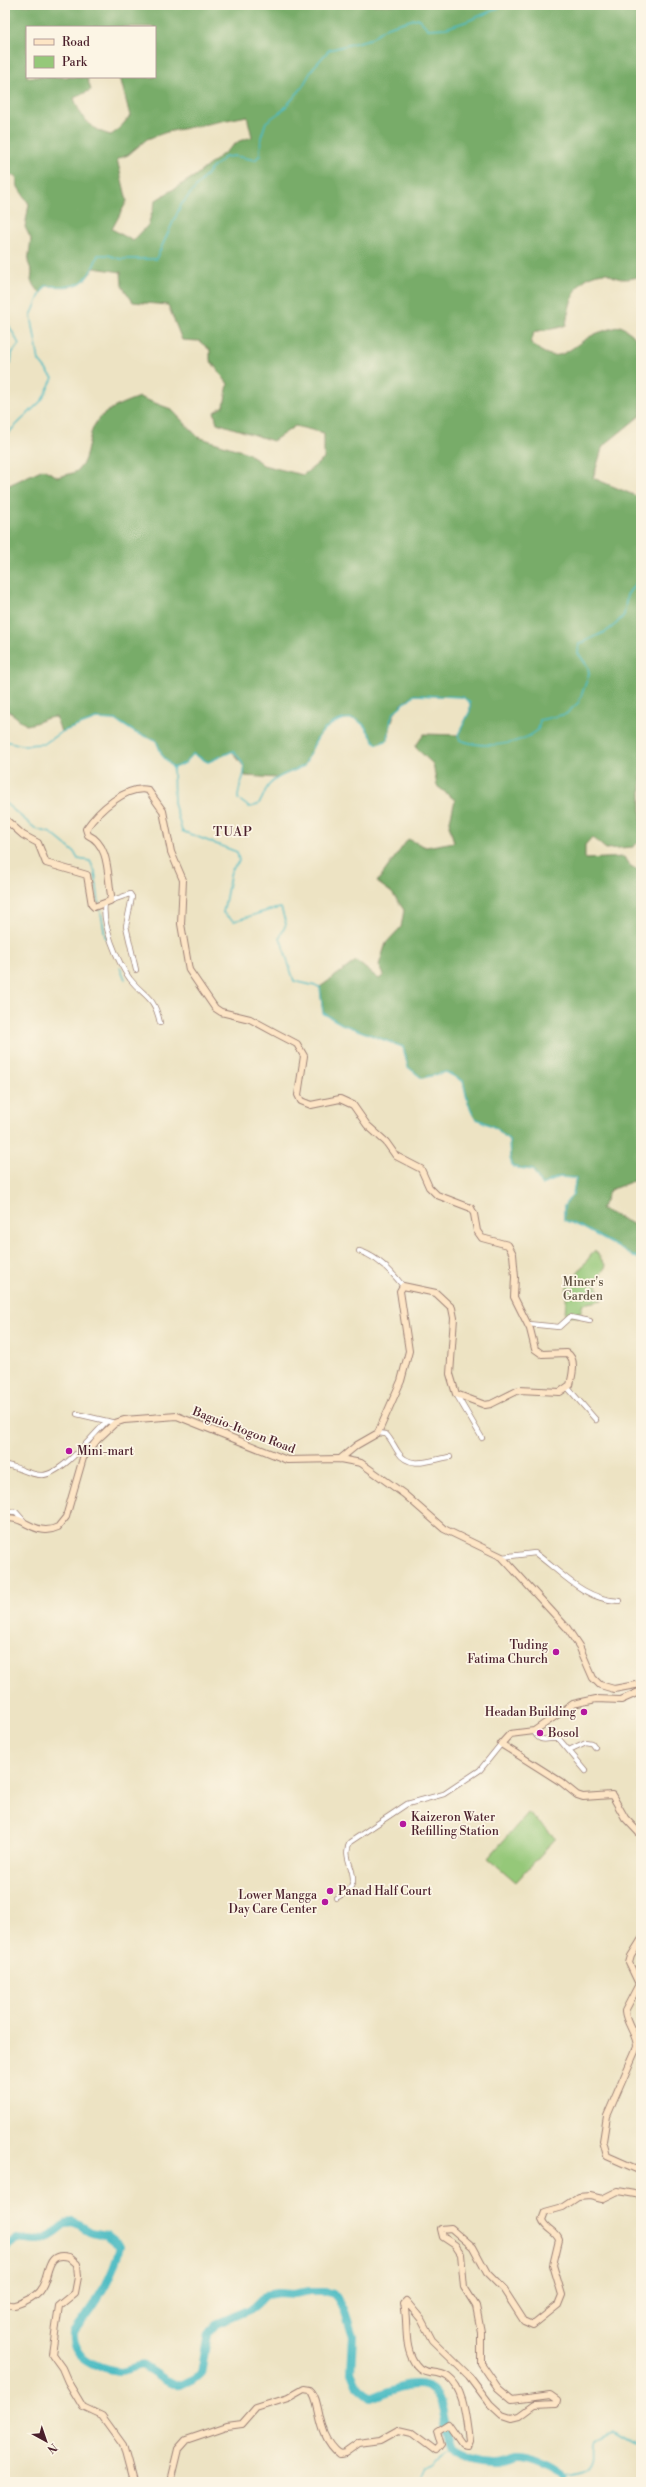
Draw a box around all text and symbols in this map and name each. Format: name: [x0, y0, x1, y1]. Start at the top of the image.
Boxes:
legend: [26, 26, 156, 78]
text: Road: [62, 35, 90, 50]
text: Park: [62, 55, 88, 70]
district label: TUAP: [213, 824, 253, 840]
park label: Miner's Garden: [563, 1275, 603, 1304]
street label: Baguio-Itogon Road: [189, 1404, 297, 1457]
place label: Mini-mart: [77, 1444, 135, 1459]
marker: Mini-mart: [64, 1446, 74, 1456]
place label: Tuding Fatima Church: [467, 1638, 549, 1667]
marker: Tuding Fatima Church: [551, 1647, 561, 1657]
place label: Headan Building: [485, 1705, 577, 1720]
marker: Headan Building: [579, 1707, 589, 1717]
place label: Bosol: [547, 1726, 579, 1741]
marker: Bosol: [535, 1728, 545, 1738]
place label: Kaizeron Water Refilling Station: [411, 1810, 499, 1839]
marker: Kaizeron Water Refilling Station: [398, 1819, 408, 1829]
place label: Panad Half Court: [338, 1884, 433, 1899]
marker: Panad Half Court: [325, 1886, 335, 1896]
place label: Lower Mangga Day Care Center: [229, 1888, 318, 1917]
marker: Lower Mangga Day Care Center: [320, 1897, 330, 1907]
north arrow: [26, 2421, 66, 2461]
text: N: [44, 2440, 60, 2456]

